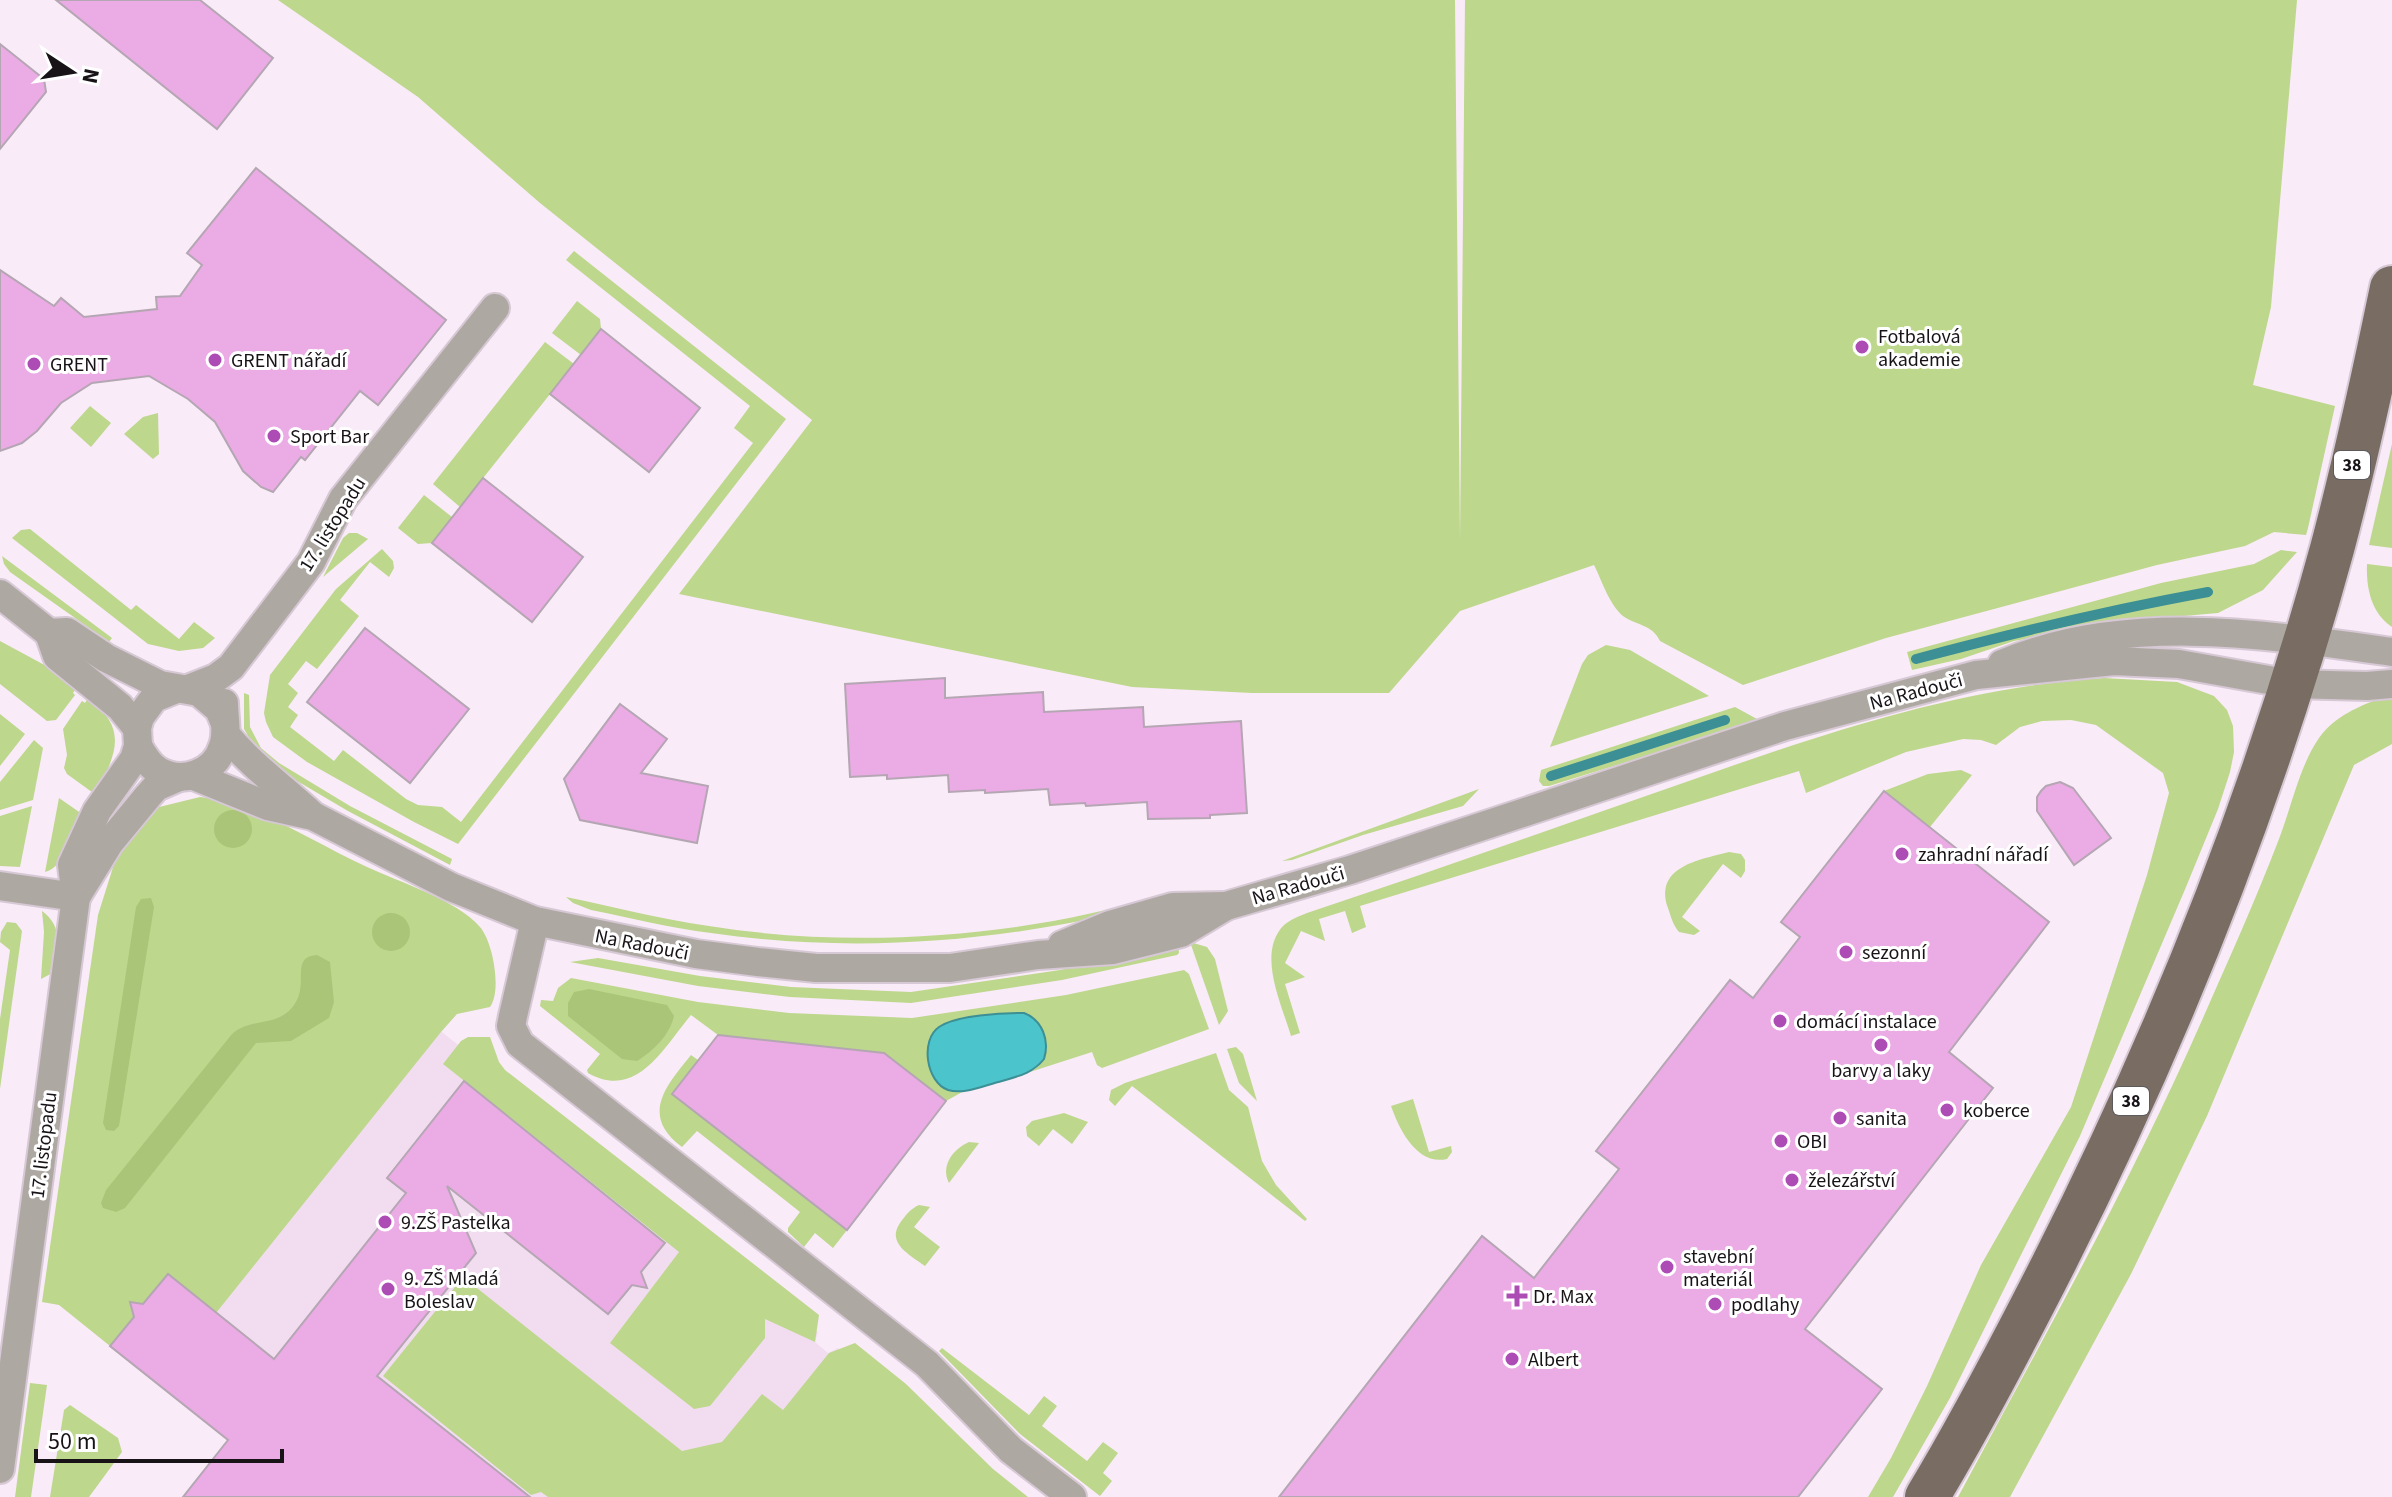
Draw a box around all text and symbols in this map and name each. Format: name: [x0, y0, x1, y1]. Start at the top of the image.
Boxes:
north arrow: [32, 32, 112, 112]
text: N: [73, 65, 108, 86]
place label: Fotbalová akademie: [1878, 323, 1961, 374]
marker: Fotbalová akademie: [1853, 338, 1871, 356]
place label: GRENT nářadí: [231, 347, 348, 375]
place label: GRENT: [50, 351, 108, 379]
marker: GRENT nářadí: [206, 351, 224, 369]
marker: GRENT: [25, 355, 43, 373]
place label: Sport Bar: [290, 423, 369, 451]
marker: Sport Bar: [265, 427, 283, 445]
road number: 38: [2334, 451, 2370, 479]
street label: 17. listopadu: [293, 472, 373, 577]
street label: Na Radouči: [1867, 666, 1966, 718]
place label: zahradní nářadí: [1918, 841, 2049, 869]
marker: zahradní nářadí: [1893, 845, 1911, 863]
street label: Na Radouči: [1249, 859, 1348, 913]
street label: Na Radouči: [592, 922, 691, 968]
place label: sezonní: [1862, 939, 1927, 967]
marker: sezonní: [1837, 943, 1855, 961]
place label: domácí instalace: [1796, 1008, 1937, 1036]
marker: domácí instalace: [1771, 1012, 1789, 1030]
marker: barvy a laky: [1872, 1036, 1890, 1054]
place label: barvy a laky: [1831, 1057, 1931, 1085]
road number: 38: [2113, 1087, 2149, 1115]
street label: 17. listopadu: [24, 1090, 64, 1200]
place label: koberce: [1963, 1097, 2030, 1125]
marker: koberce: [1938, 1101, 1956, 1119]
place label: sanita: [1856, 1105, 1907, 1133]
marker: sanita: [1831, 1109, 1849, 1127]
place label: OBI: [1797, 1128, 1827, 1156]
marker: OBI: [1772, 1132, 1790, 1150]
place label: železářství: [1808, 1167, 1896, 1195]
marker: železářství: [1783, 1171, 1801, 1189]
place label: 9.ZŠ Pastelka: [401, 1209, 511, 1237]
marker: 9.ZŠ Pastelka: [376, 1213, 394, 1231]
place label: stavební materiál: [1683, 1243, 1755, 1294]
marker: stavební materiál: [1658, 1258, 1676, 1276]
place label: 9. ZŠ Mladá Boleslav: [404, 1265, 499, 1316]
marker: 9. ZŠ Mladá Boleslav: [379, 1280, 397, 1298]
place label: Dr. Max: [1533, 1283, 1594, 1311]
marker: Dr. Max: [1508, 1287, 1526, 1305]
place label: podlahy: [1731, 1291, 1800, 1319]
marker: podlahy: [1706, 1295, 1724, 1313]
place label: Albert: [1528, 1346, 1579, 1374]
marker: Albert: [1503, 1350, 1521, 1368]
scale bar: [36, 1413, 282, 1463]
text: 50 m: [48, 1424, 97, 1459]

